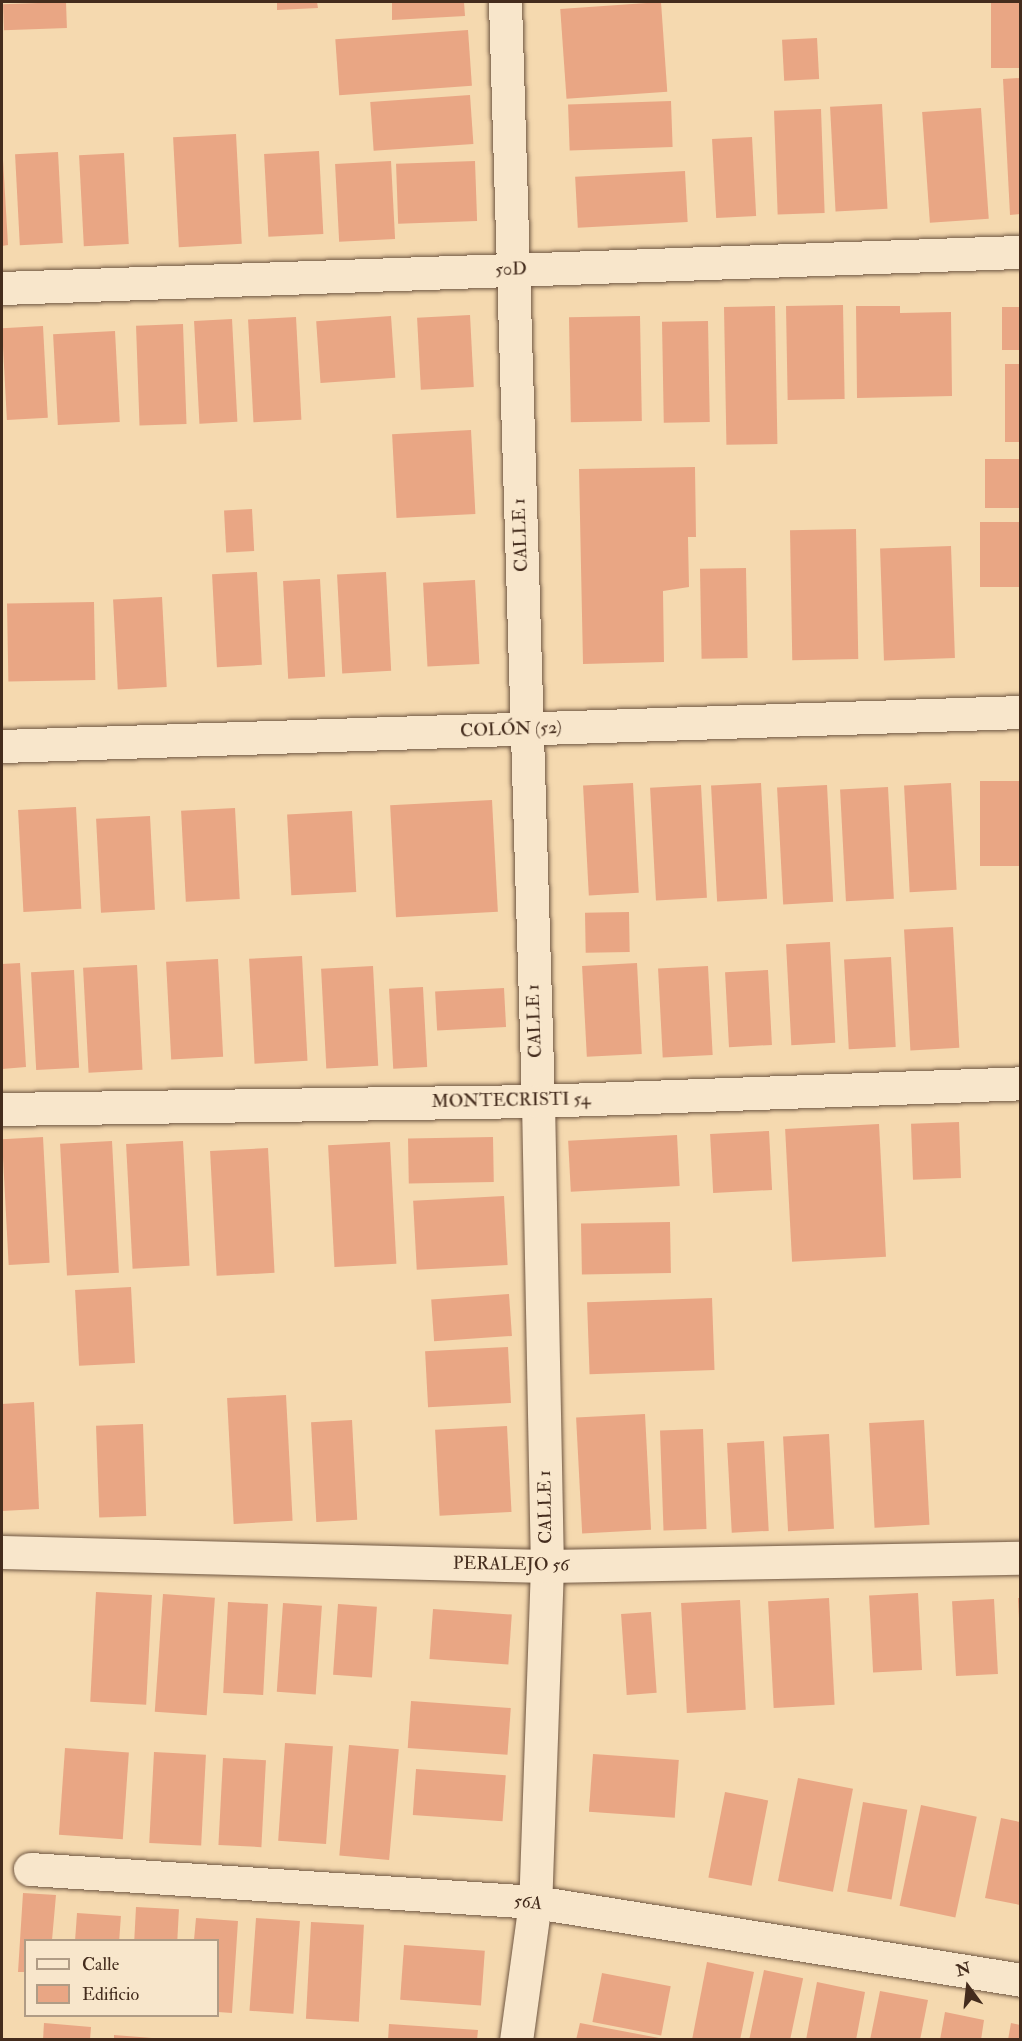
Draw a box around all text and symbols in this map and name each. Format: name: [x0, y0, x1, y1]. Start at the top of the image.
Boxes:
street label: 50D: [495, 259, 527, 281]
street label: CALLE 1: [509, 498, 533, 572]
street label: COLÓN (52): [460, 717, 562, 743]
street label: CALLE 1: [523, 984, 547, 1058]
street label: MONTECRISTI 54: [431, 1089, 591, 1113]
street label: CALLE 1: [535, 1470, 557, 1544]
street label: PERALEJO 56: [453, 1553, 569, 1577]
street label: 56A: [513, 1891, 543, 1915]
legend: [24, 1939, 219, 2017]
text: Calle: [82, 1953, 119, 1976]
north arrow: [938, 1957, 998, 2017]
text: N: [954, 1958, 973, 1981]
text: Edificio: [82, 1983, 139, 2006]

